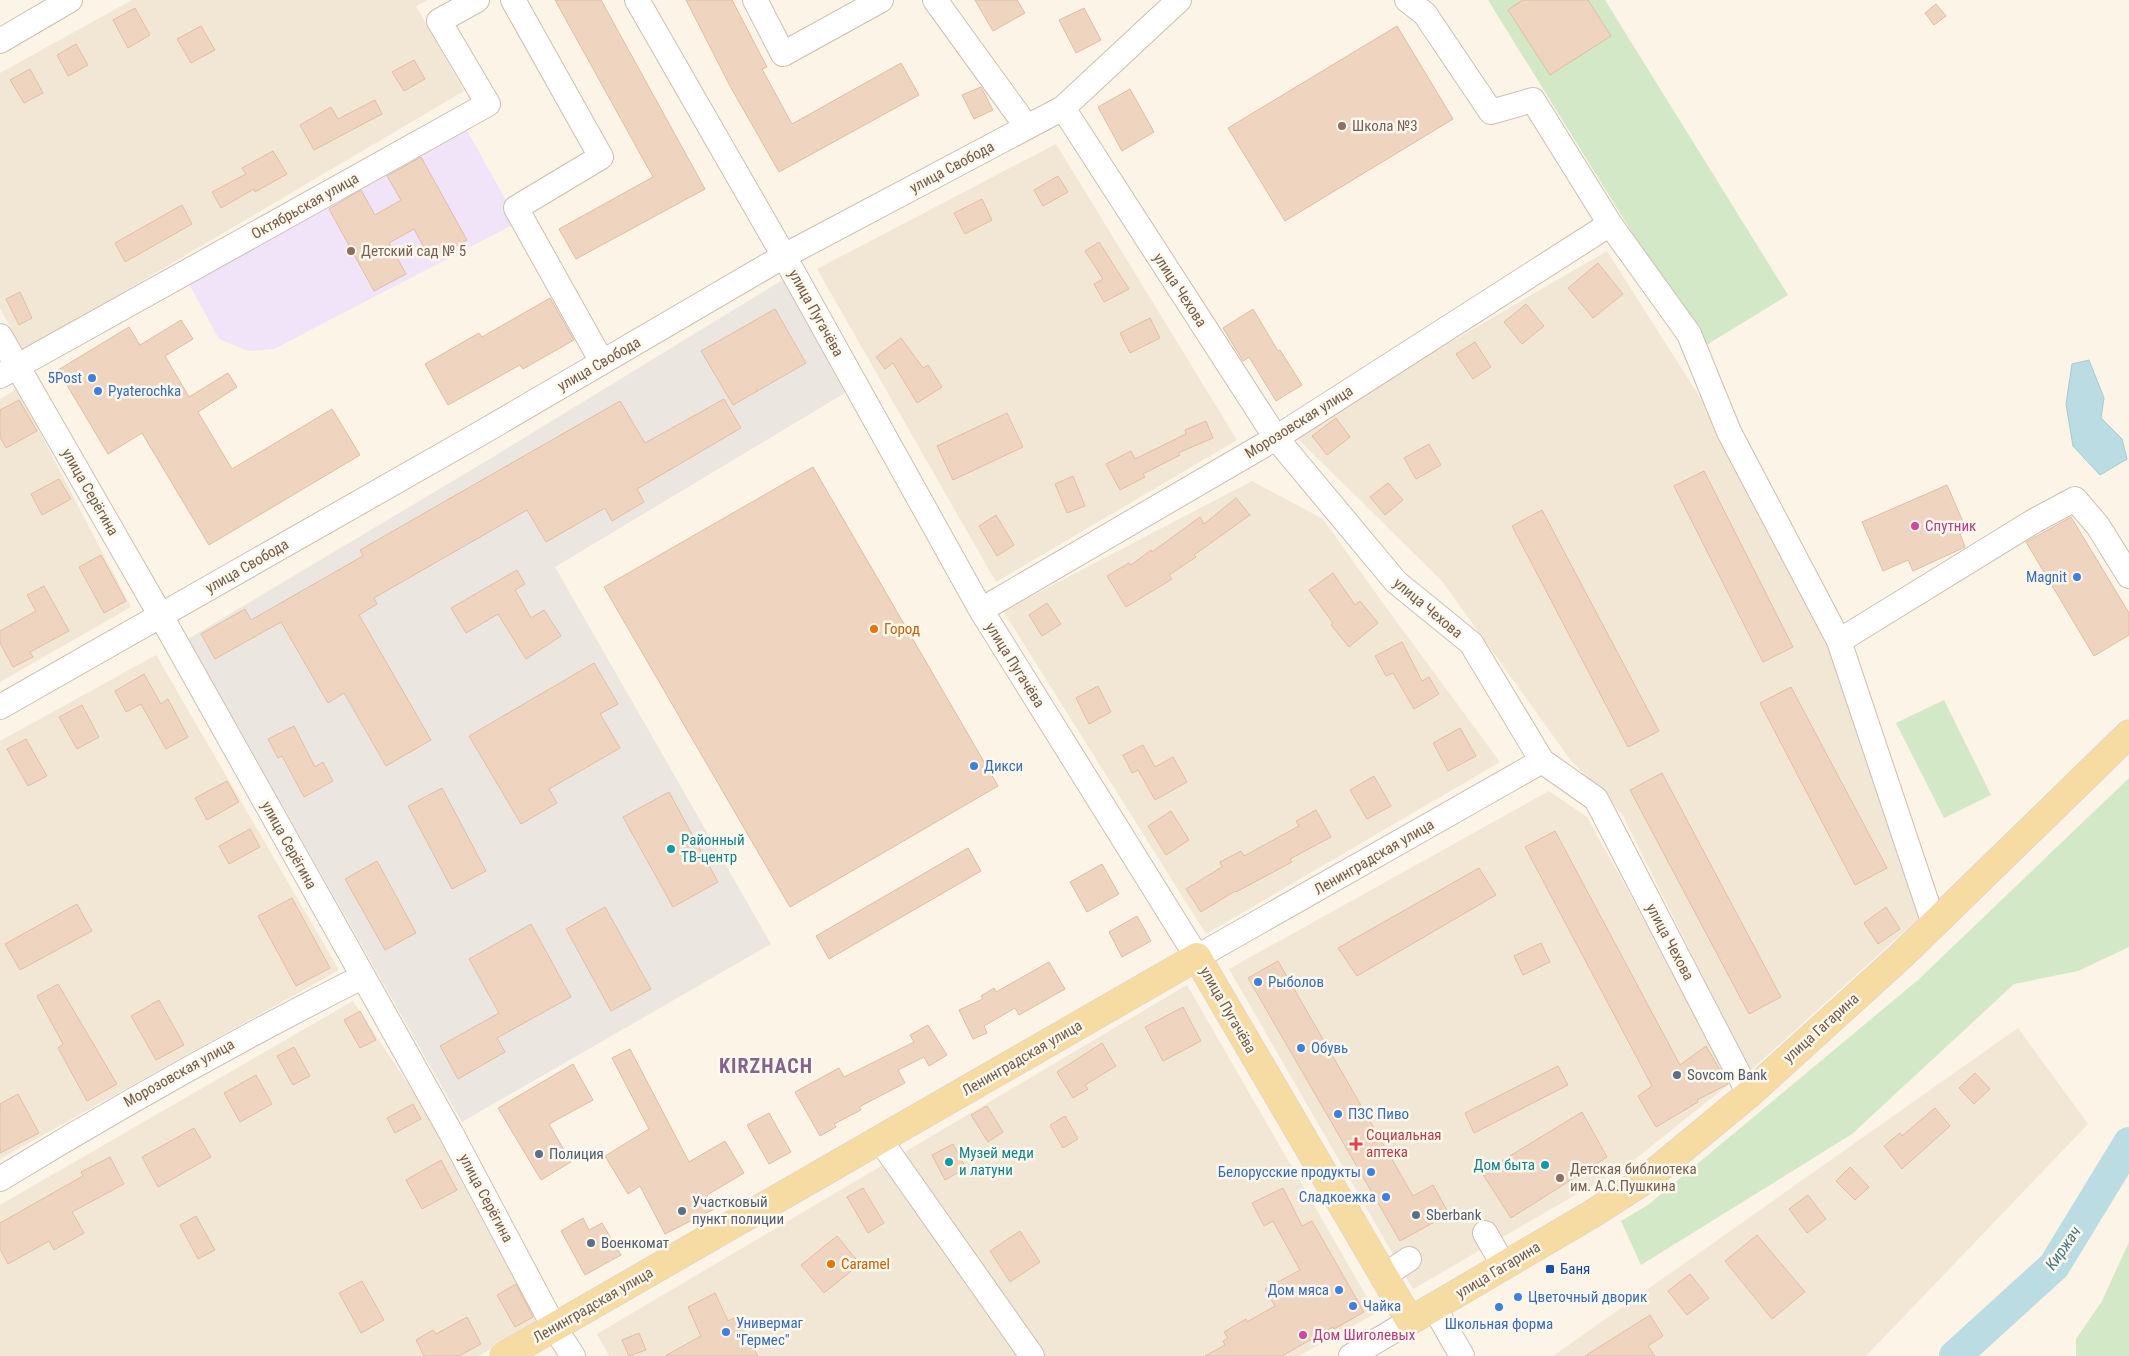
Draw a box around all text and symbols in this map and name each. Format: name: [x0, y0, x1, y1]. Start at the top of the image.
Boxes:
place label: Школа №3: [1352, 117, 1418, 135]
marker: Школа №3: [1336, 120, 1348, 132]
street label: улица Свобода: [907, 137, 997, 197]
street label: Октябрьская улица: [248, 169, 362, 243]
place label: Детский сад № 5: [361, 242, 466, 260]
marker: Детский сад № 5: [345, 245, 357, 257]
street label: улица Чехова: [1149, 250, 1211, 330]
street label: улица Пугачёва: [785, 266, 847, 360]
street label: улица Свобода: [554, 333, 644, 395]
place label: 5Post: [48, 369, 82, 387]
marker: 5Post: [86, 372, 98, 384]
place label: Pyaterochka: [108, 382, 181, 400]
street label: Морозовская улица: [1242, 382, 1356, 462]
marker: Pyaterochka: [92, 385, 104, 397]
street label: улица Серёгина: [58, 445, 122, 539]
place label: Спутник: [1925, 517, 1976, 535]
marker: Спутник: [1909, 520, 1921, 532]
street label: улица Свобода: [202, 535, 292, 597]
place label: Magnit: [2026, 568, 2067, 586]
marker: Magnit: [2071, 571, 2083, 583]
street label: улица Чехова: [1390, 574, 1466, 642]
street label: улица Пугачёва: [982, 619, 1048, 711]
place label: Город: [884, 620, 920, 638]
marker: Город: [868, 623, 880, 635]
place label: Дикси: [984, 757, 1023, 775]
marker: Дикси: [968, 760, 980, 772]
street label: улица Серёгина: [257, 798, 321, 892]
street label: Ленинградская улица: [1311, 815, 1437, 899]
place label: Районный ТВ-центр: [681, 831, 745, 866]
marker: Районный ТВ-центр: [665, 843, 677, 855]
street label: улица Чехова: [1642, 900, 1698, 984]
street label: улица Пугачёва: [1196, 963, 1260, 1057]
place label: Рыболов: [1268, 973, 1324, 991]
marker: Рыболов: [1252, 976, 1264, 988]
street label: улица Гагарина: [1780, 989, 1862, 1067]
street label: Ленинградская улица: [959, 1016, 1085, 1100]
street label: Морозовская улица: [120, 1035, 238, 1111]
place label: Обувь: [1311, 1039, 1348, 1057]
marker: Обувь: [1295, 1042, 1307, 1054]
district label: KIRZHACH: [719, 1054, 813, 1078]
place label: Sovcom Bank: [1687, 1066, 1767, 1084]
marker: Sovcom Bank: [1671, 1069, 1683, 1081]
place label: ПЗС Пиво: [1348, 1105, 1409, 1123]
marker: ПЗС Пиво: [1332, 1108, 1344, 1120]
place label: Социальная аптека: [1366, 1126, 1442, 1161]
marker: Социальная аптека: [1350, 1138, 1362, 1150]
place label: Музей меди и латуни: [959, 1144, 1034, 1179]
place label: Полиция: [549, 1145, 604, 1163]
marker: Полиция: [533, 1148, 545, 1160]
street label: улица Серёгина: [455, 1151, 517, 1245]
marker: Музей меди и латуни: [943, 1156, 955, 1168]
place label: Дом быта: [1474, 1156, 1535, 1174]
marker: Дом быта: [1539, 1159, 1551, 1171]
place label: Детская библиотека им. А.С.Пушкина: [1570, 1160, 1697, 1195]
place label: Белорусские продукты: [1218, 1163, 1361, 1181]
marker: Белорусские продукты: [1365, 1166, 1377, 1178]
marker: Детская библиотека им. А.С.Пушкина: [1554, 1172, 1566, 1184]
place label: Сладкоежка: [1299, 1188, 1376, 1206]
marker: Сладкоежка: [1380, 1191, 1392, 1203]
place label: Участковый пункт полиции: [692, 1193, 784, 1228]
marker: Участковый пункт полиции: [676, 1205, 688, 1217]
place label: Sberbank: [1426, 1206, 1482, 1224]
marker: Sberbank: [1410, 1209, 1422, 1221]
water label: Киржач: [2041, 1222, 2085, 1274]
place label: Военкомат: [601, 1234, 669, 1252]
marker: Военкомат: [585, 1237, 597, 1249]
street label: улица Гагарина: [1453, 1238, 1543, 1302]
place label: Caramel: [841, 1255, 890, 1273]
marker: Caramel: [825, 1258, 837, 1270]
place label: Баня: [1560, 1260, 1590, 1278]
street label: Ленинградская улица: [530, 1263, 656, 1347]
marker: Баня: [1544, 1263, 1556, 1275]
place label: Дом мяса: [1267, 1281, 1329, 1299]
marker: Дом мяса: [1333, 1284, 1345, 1296]
place label: Цветочный дворик: [1528, 1288, 1647, 1306]
marker: Цветочный дворик: [1512, 1291, 1524, 1303]
place label: Чайка: [1363, 1297, 1401, 1315]
marker: Чайка: [1347, 1300, 1359, 1312]
marker: Школьная форма: [1493, 1301, 1505, 1313]
place label: Универмаг "Гермес": [736, 1314, 804, 1349]
place label: Школьная форма: [1445, 1315, 1553, 1333]
marker: Универмаг "Гермес": [720, 1326, 732, 1338]
place label: Дом Шиголевых: [1313, 1326, 1416, 1344]
marker: Дом Шиголевых: [1297, 1329, 1309, 1341]

